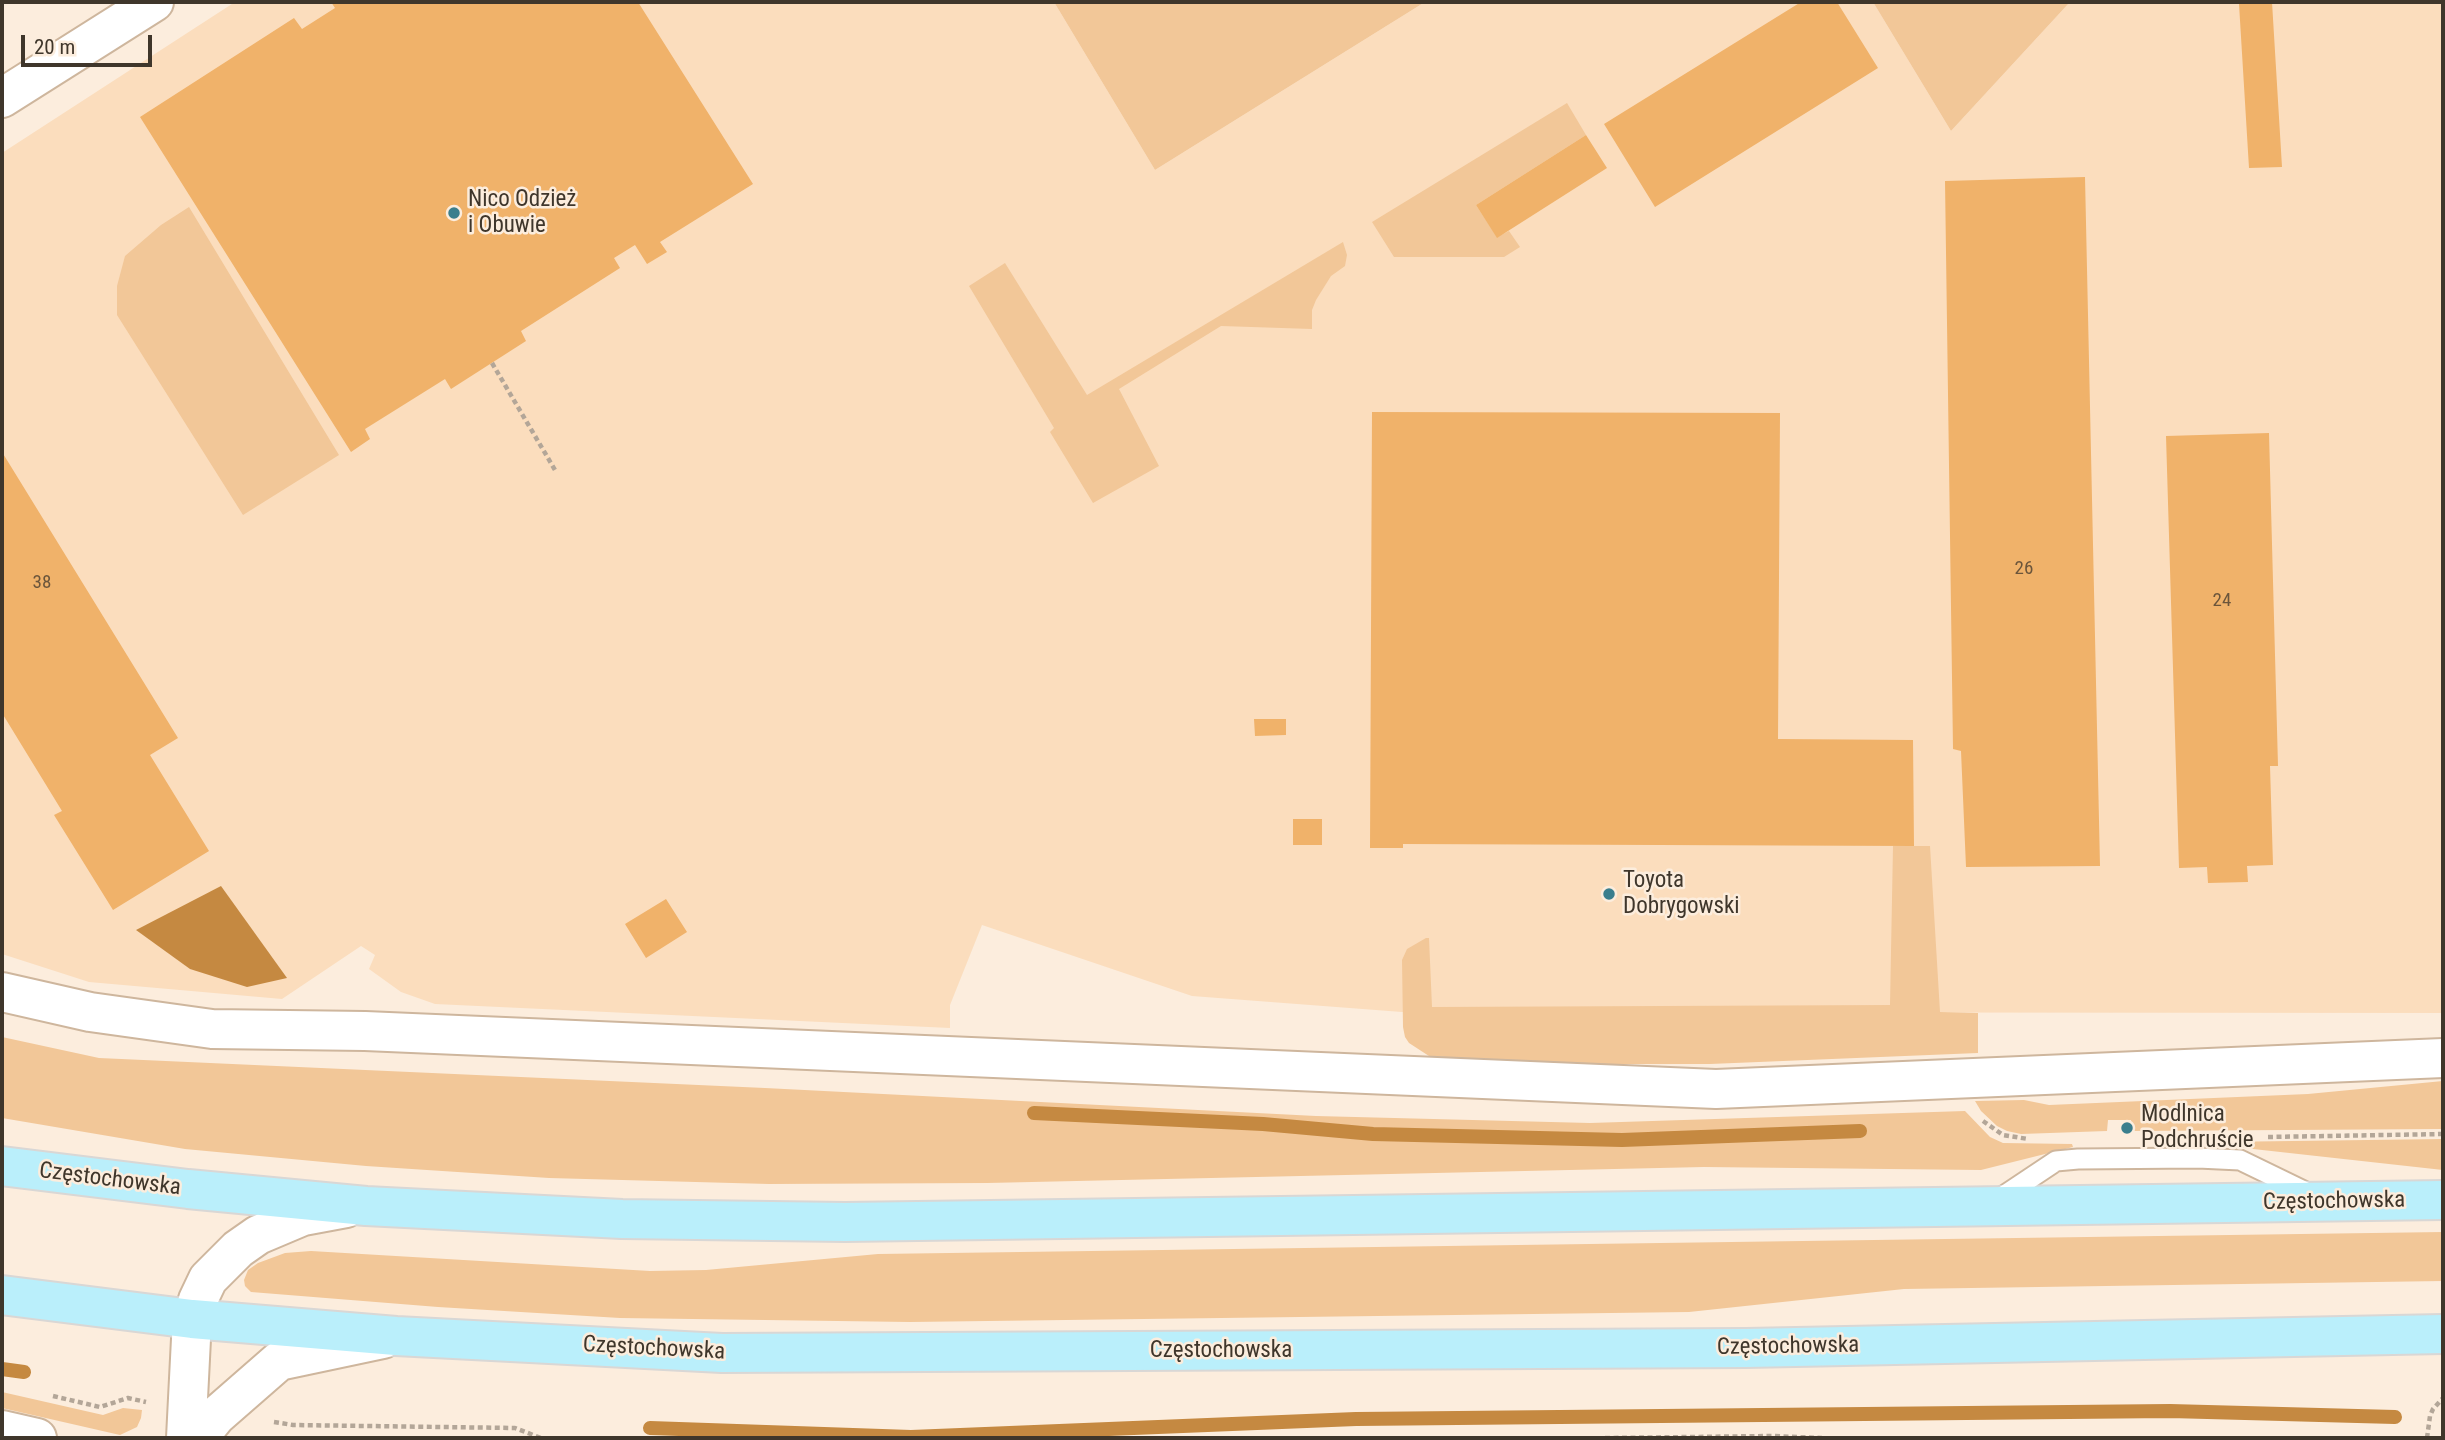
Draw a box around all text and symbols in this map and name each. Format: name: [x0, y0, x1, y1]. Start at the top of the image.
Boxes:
scale bar: [24, 21, 156, 65]
text: 20 m: [34, 35, 75, 59]
place label: Nico Odzież i Obuwie: [468, 186, 576, 240]
marker: Nico Odzież i Obuwie: [446, 205, 462, 221]
house number: 26: [2015, 558, 2033, 580]
house number: 38: [33, 572, 51, 594]
house number: 24: [2213, 590, 2231, 612]
place label: Toyota Dobrygowski: [1623, 867, 1740, 921]
marker: Toyota Dobrygowski: [1601, 886, 1617, 902]
place label: Modlnica Podchruście: [2141, 1101, 2254, 1155]
marker: Modlnica Podchruście: [2119, 1120, 2135, 1136]
street label: Częstochowska: [38, 1158, 182, 1202]
street label: Częstochowska: [2263, 1187, 2405, 1217]
street label: Częstochowska: [582, 1331, 726, 1367]
street label: Częstochowska: [1717, 1332, 1859, 1362]
street label: Częstochowska: [1150, 1337, 1292, 1365]

